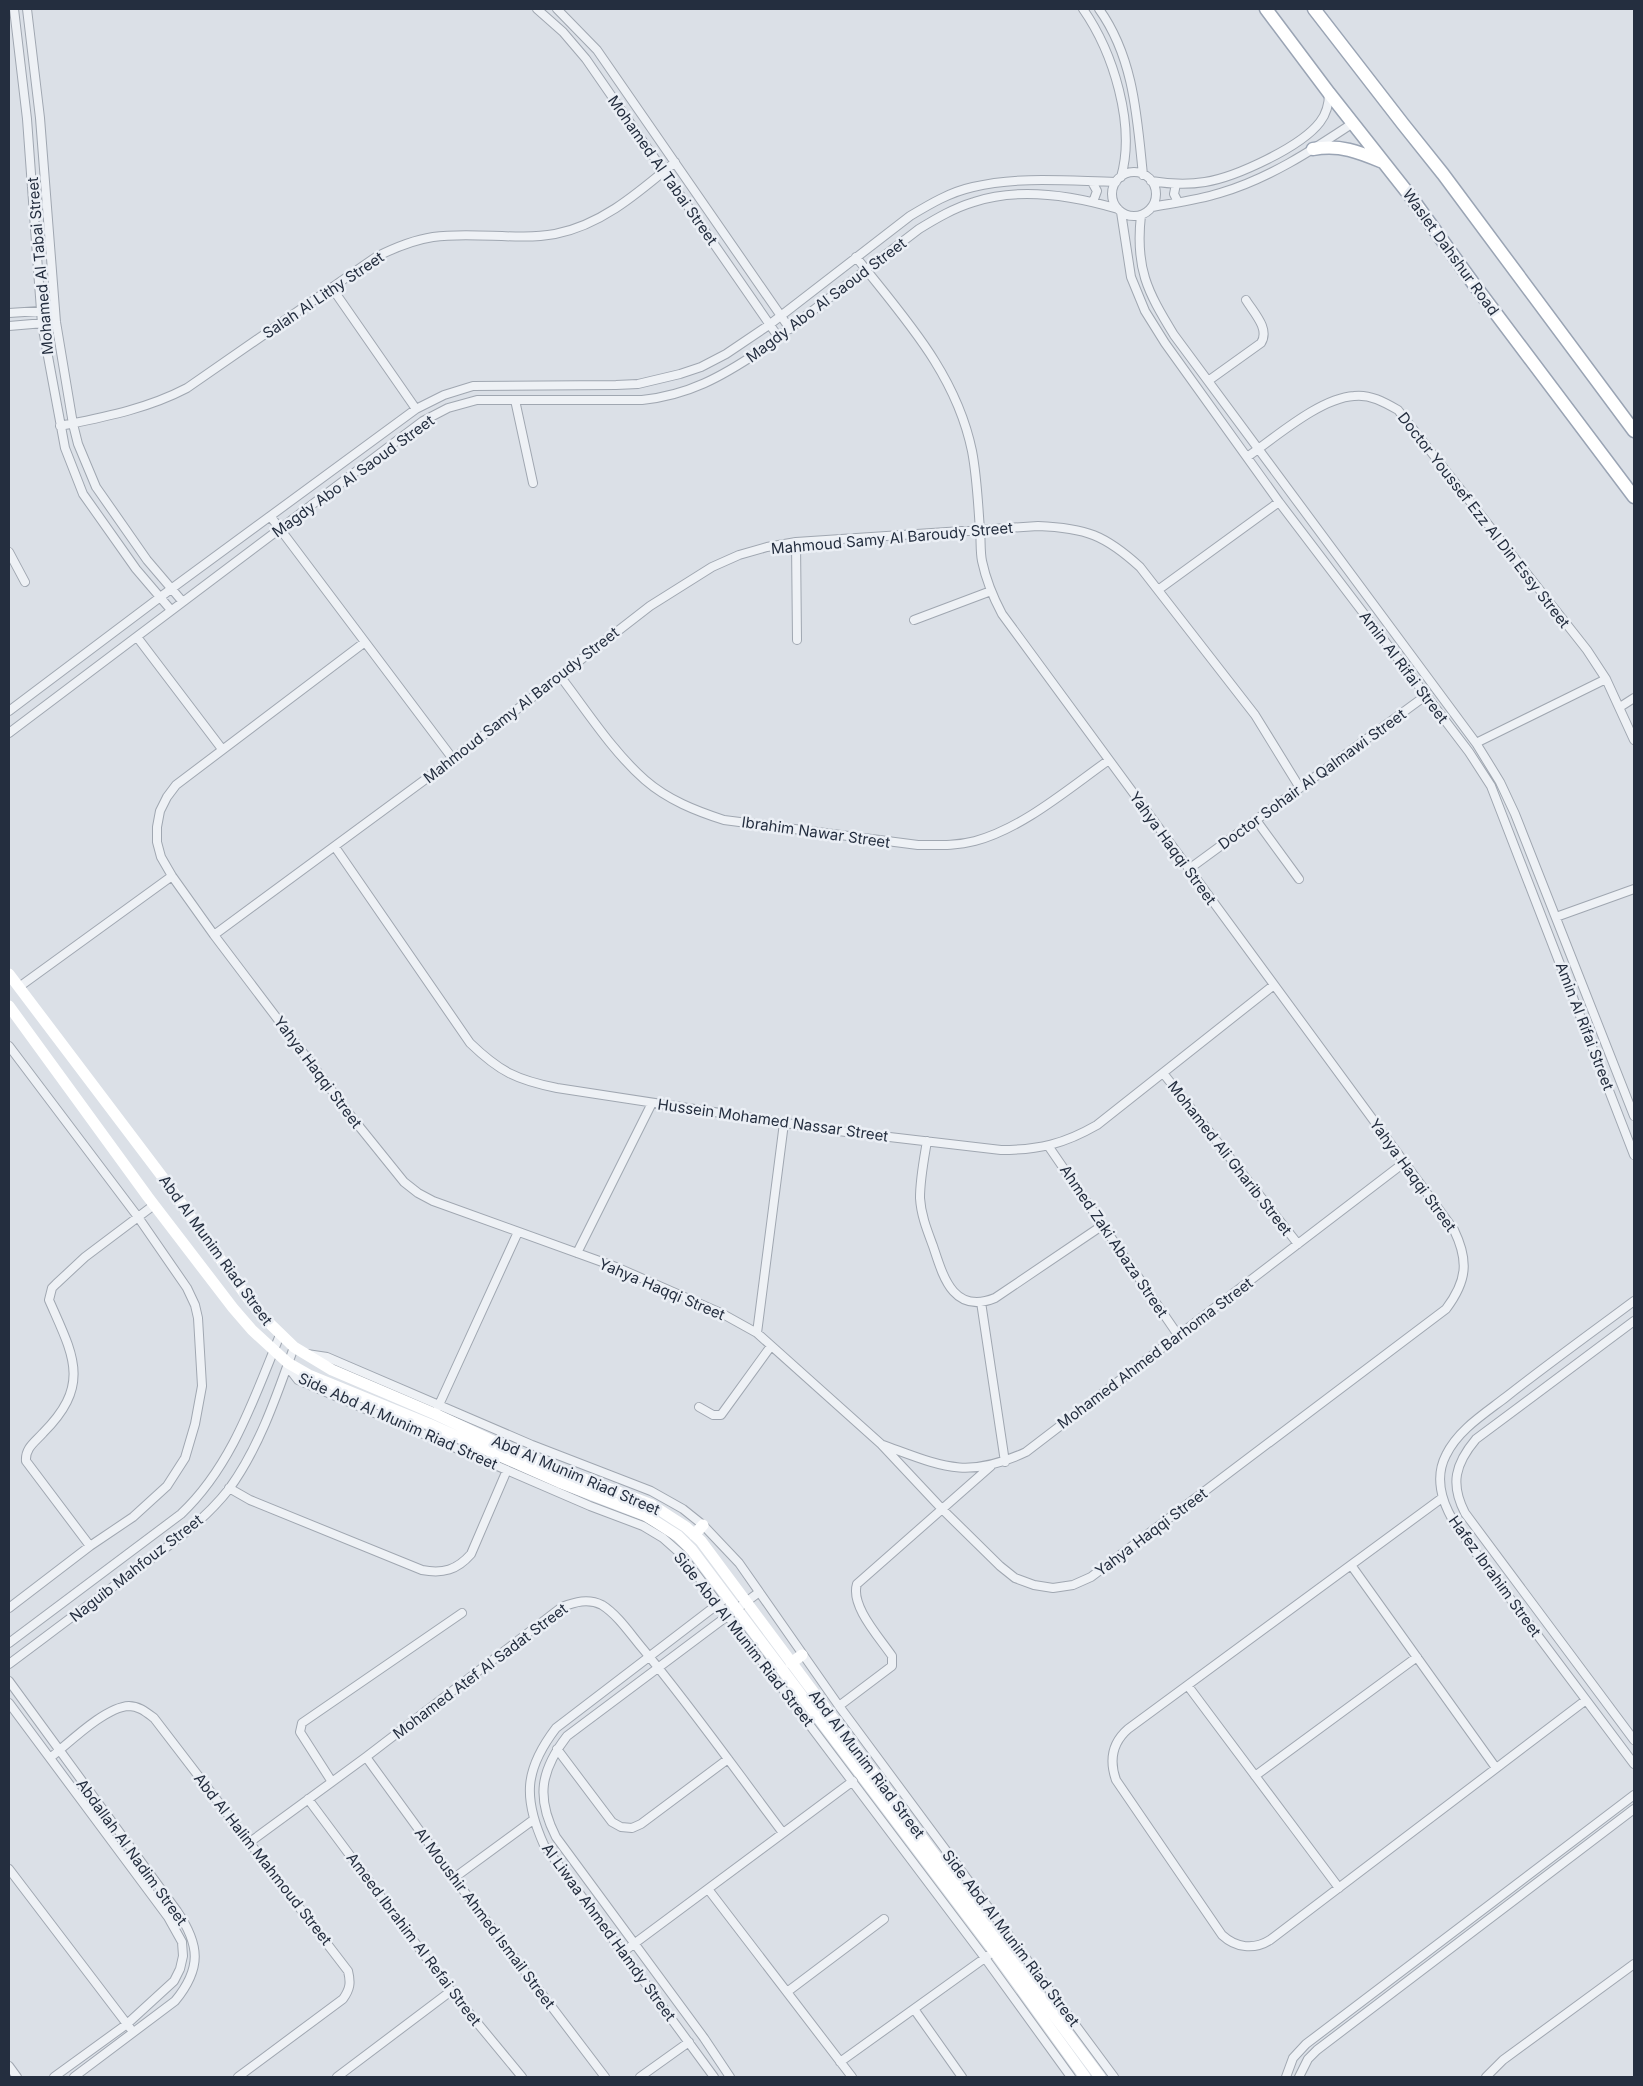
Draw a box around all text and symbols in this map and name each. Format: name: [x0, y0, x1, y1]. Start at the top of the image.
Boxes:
street label: Mohamed Al Tabai Street: [604, 92, 722, 249]
street label: Mohamed Al Tabai Street: [23, 176, 57, 356]
street label: Waslet Dahshur Road: [1399, 185, 1503, 319]
street label: Magdy Abo Al Saoud Street: [742, 233, 910, 366]
street label: Salah Al Lithy Street: [259, 247, 387, 343]
street label: Doctor Youssef Ezz Al Din Essy Street: [1394, 408, 1574, 632]
street label: Magdy Abo Al Saoud Street: [268, 411, 438, 541]
street label: Mahmoud Samy Al Baroudy Street: [770, 518, 1014, 558]
street label: Amin Al Rifai Street: [1356, 607, 1452, 727]
street label: Mahmoud Samy Al Baroudy Street: [419, 623, 623, 787]
street label: Doctor Sohair Al Qalmawi Street: [1215, 705, 1410, 853]
street label: Yahya Haqqi Street: [1126, 788, 1221, 908]
street label: Ibrahim Nawar Street: [741, 812, 892, 852]
street label: Amin Al Rifai Street: [1552, 959, 1618, 1093]
street label: Yahya Haqqi Street: [270, 1012, 366, 1132]
street label: Mohamed Ali Gharib Street: [1164, 1077, 1296, 1239]
street label: Hussein Mohamed Nassar Street: [656, 1094, 890, 1146]
street label: Yahya Haqqi Street: [1366, 1115, 1461, 1235]
street label: Ahmed Zaki Abaza Street: [1056, 1161, 1172, 1321]
street label: Abd Al Munim Riad Street: [155, 1171, 277, 1329]
street label: Yahya Haqqi Street: [596, 1254, 728, 1324]
street label: Mohamed Ahmed Barhoma Street: [1054, 1273, 1257, 1433]
street label: Side Abd Al Munim Riad Street: [295, 1368, 501, 1474]
street label: Abd Al Munim Riad Street: [489, 1431, 663, 1519]
street label: Yahya Haqqi Street: [1091, 1484, 1211, 1580]
street label: Naguib Mahfouz Street: [66, 1510, 206, 1626]
street label: Hafez Ibrahim Street: [1445, 1512, 1545, 1640]
street label: Side Abd Al Munim Riad Street: [670, 1548, 818, 1730]
street label: Mohamed Atef Al Sadat Street: [389, 1599, 571, 1743]
street label: Abd Al Munim Riad Street: [805, 1686, 929, 1842]
street label: Abd Al Halim Mahmoud Street: [190, 1769, 336, 1949]
street label: Abdallah Al Nadim Street: [72, 1775, 192, 1929]
street label: Al Moushir Ahmed Ismail Street: [411, 1824, 559, 2012]
street label: Al Liwaa Ahmed Hamdy Street: [538, 1839, 680, 2025]
street label: Side Abd Al Munim Riad Street: [938, 1846, 1084, 2030]
street label: Ameed Ibrahim Al Refai Street: [343, 1849, 485, 2029]

